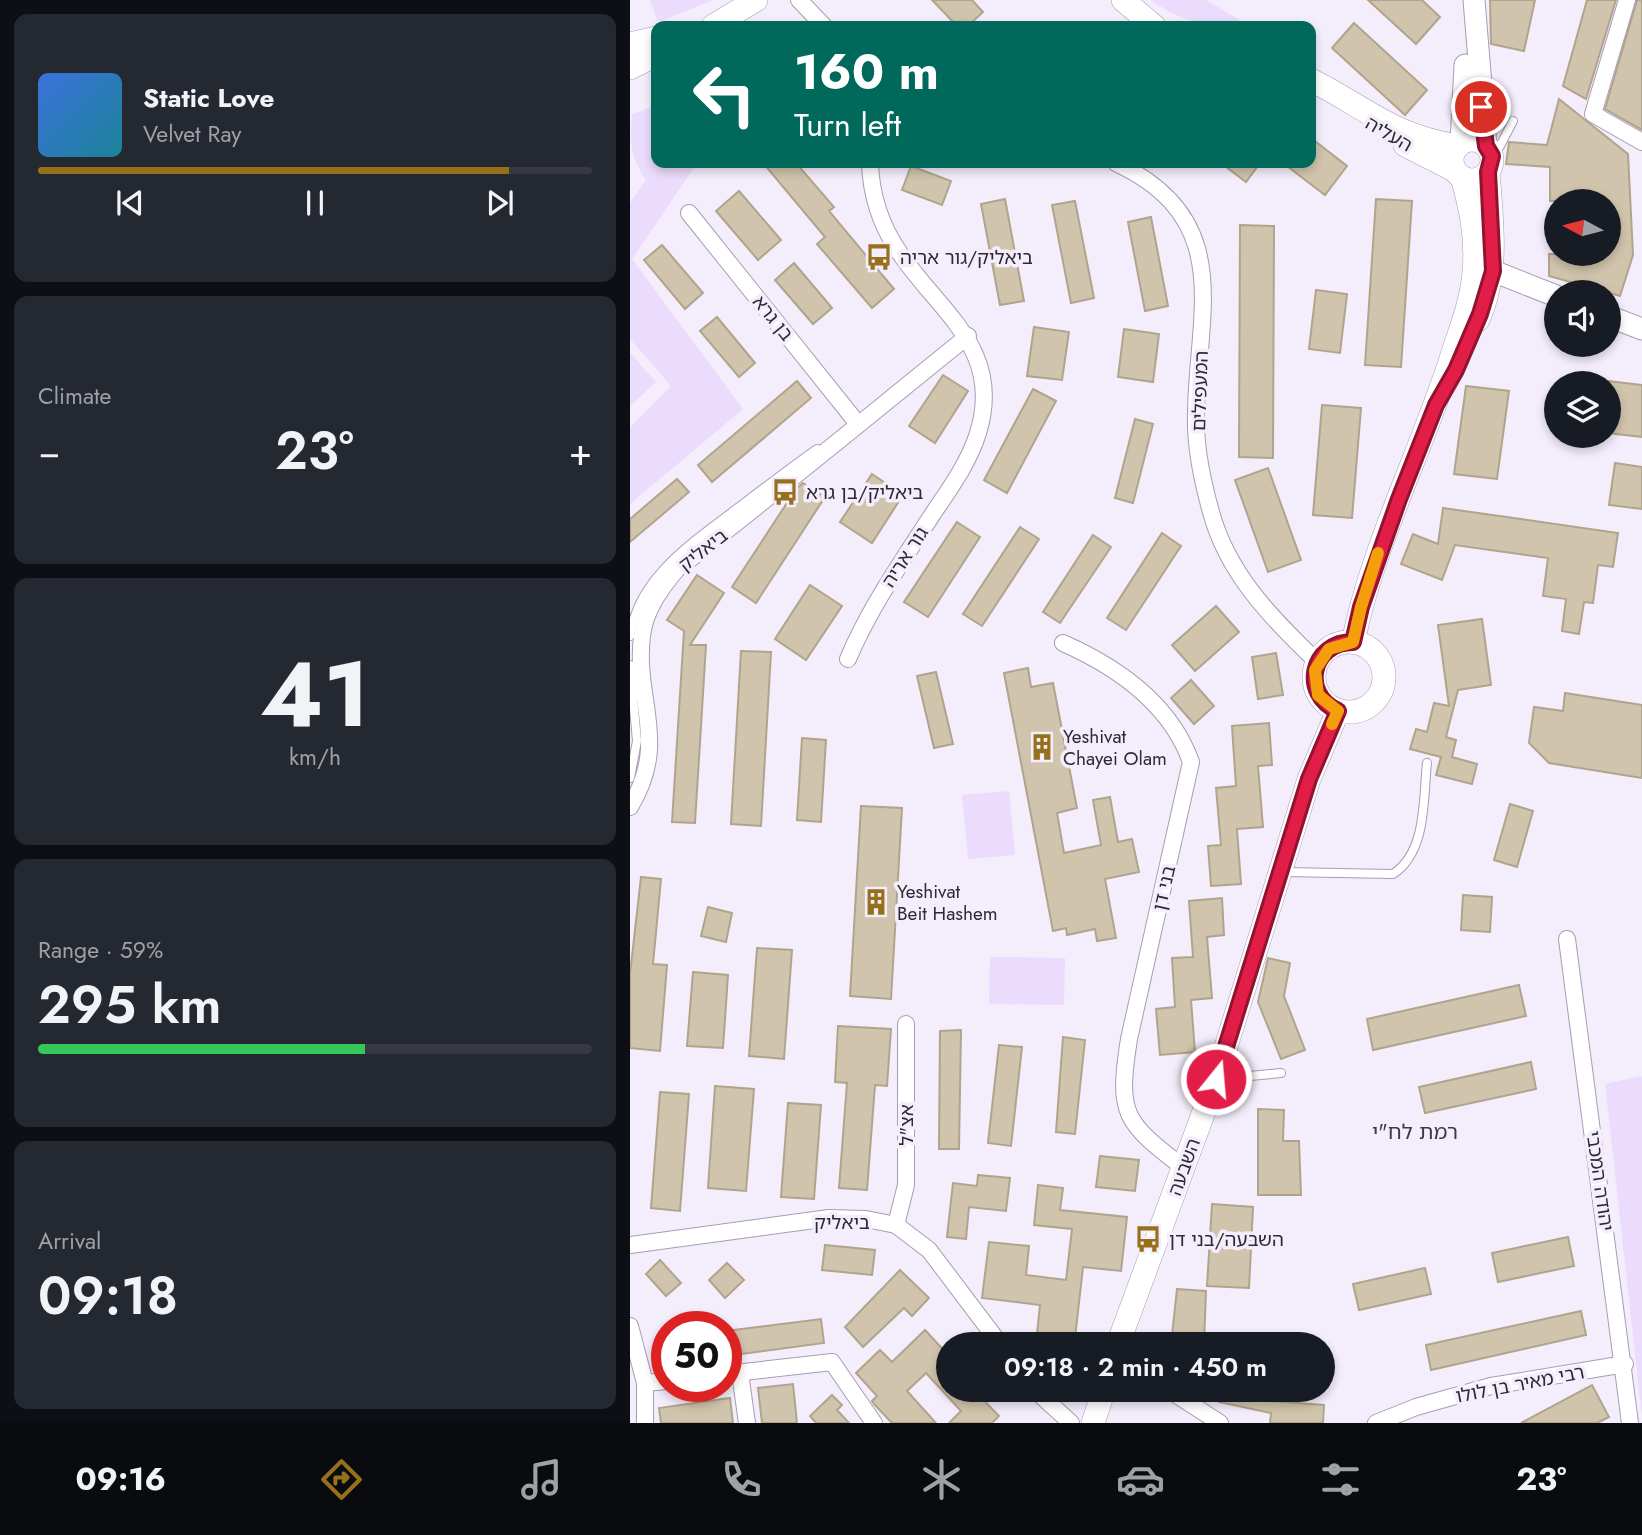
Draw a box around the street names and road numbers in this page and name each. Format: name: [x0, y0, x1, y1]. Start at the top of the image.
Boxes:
street label: העליה: [1360, 110, 1418, 158]
street label: בן גרא: [746, 289, 800, 347]
street label: המעפילים: [1185, 350, 1215, 432]
street label: גור אריה: [875, 521, 935, 593]
street label: ביאליק: [673, 522, 733, 578]
street label: בני דן: [1146, 863, 1182, 913]
street label: אצ"ל: [893, 1104, 920, 1146]
street label: יהודה המכבי: [1580, 1129, 1620, 1233]
street label: השבעה: [1161, 1134, 1207, 1200]
street label: ביאליק: [814, 1209, 870, 1236]
street label: רבי מאיר בן לולו: [1453, 1358, 1587, 1410]

